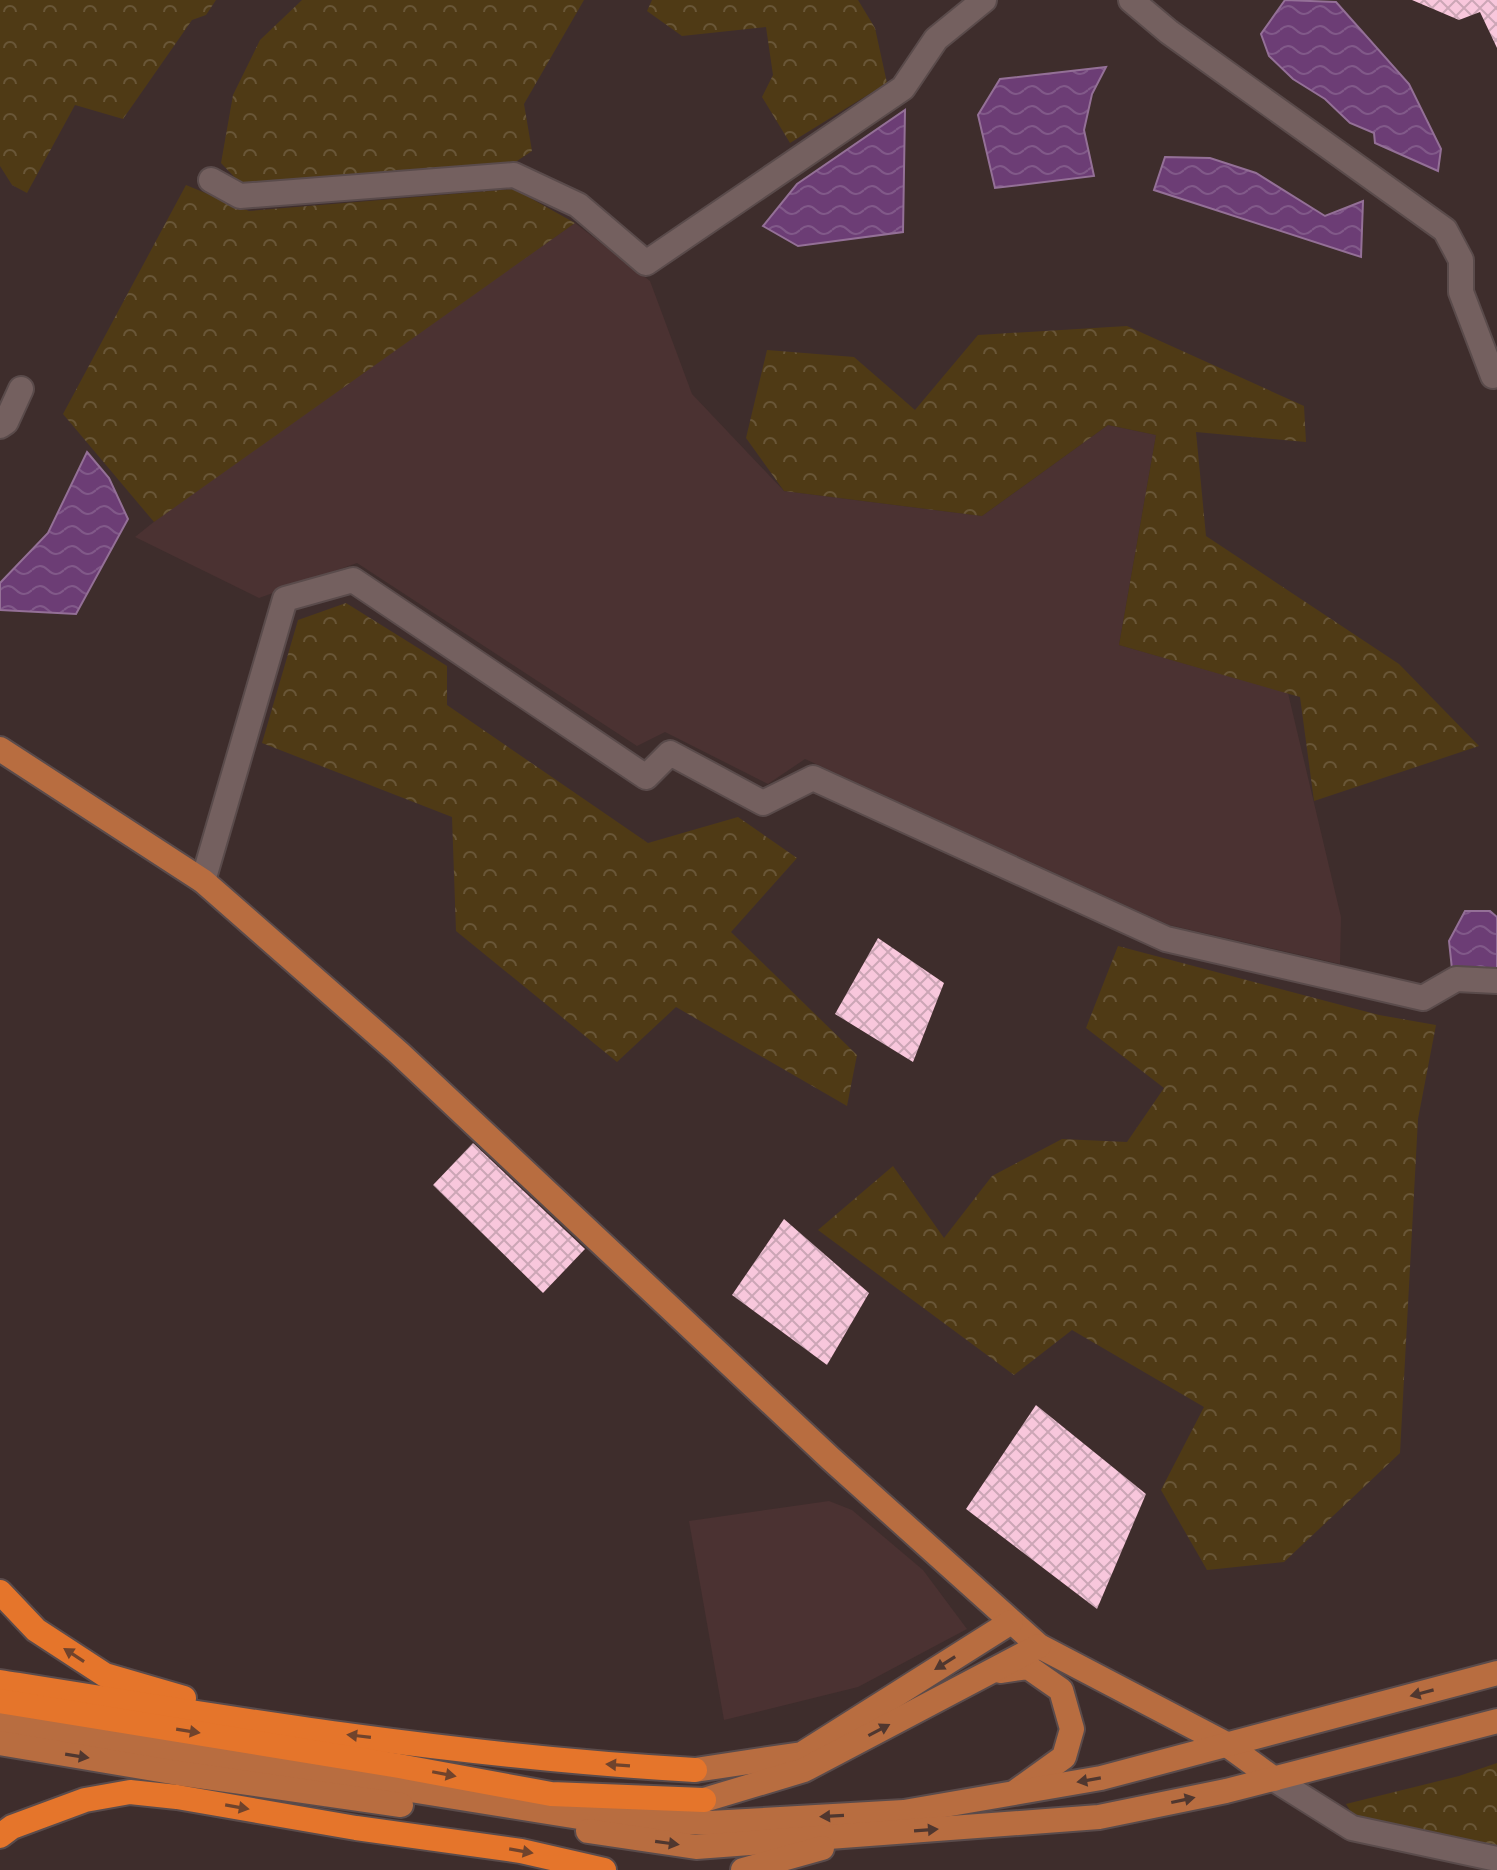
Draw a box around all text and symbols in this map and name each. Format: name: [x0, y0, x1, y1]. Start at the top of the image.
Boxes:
one-way arrow: [63, 1648, 85, 1662]
one-way arrow: [935, 1656, 956, 1671]
one-way arrow: [1409, 1687, 1434, 1699]
one-way arrow: [868, 1724, 891, 1737]
one-way arrow: [175, 1725, 200, 1738]
one-way arrow: [346, 1729, 371, 1742]
one-way arrow: [65, 1750, 90, 1763]
one-way arrow: [605, 1758, 630, 1771]
one-way arrow: [432, 1769, 457, 1781]
one-way arrow: [1076, 1775, 1101, 1787]
one-way arrow: [1171, 1793, 1196, 1805]
one-way arrow: [224, 1802, 249, 1814]
one-way arrow: [819, 1810, 844, 1823]
one-way arrow: [914, 1823, 939, 1836]
one-way arrow: [654, 1837, 679, 1850]
one-way arrow: [509, 1846, 534, 1858]

